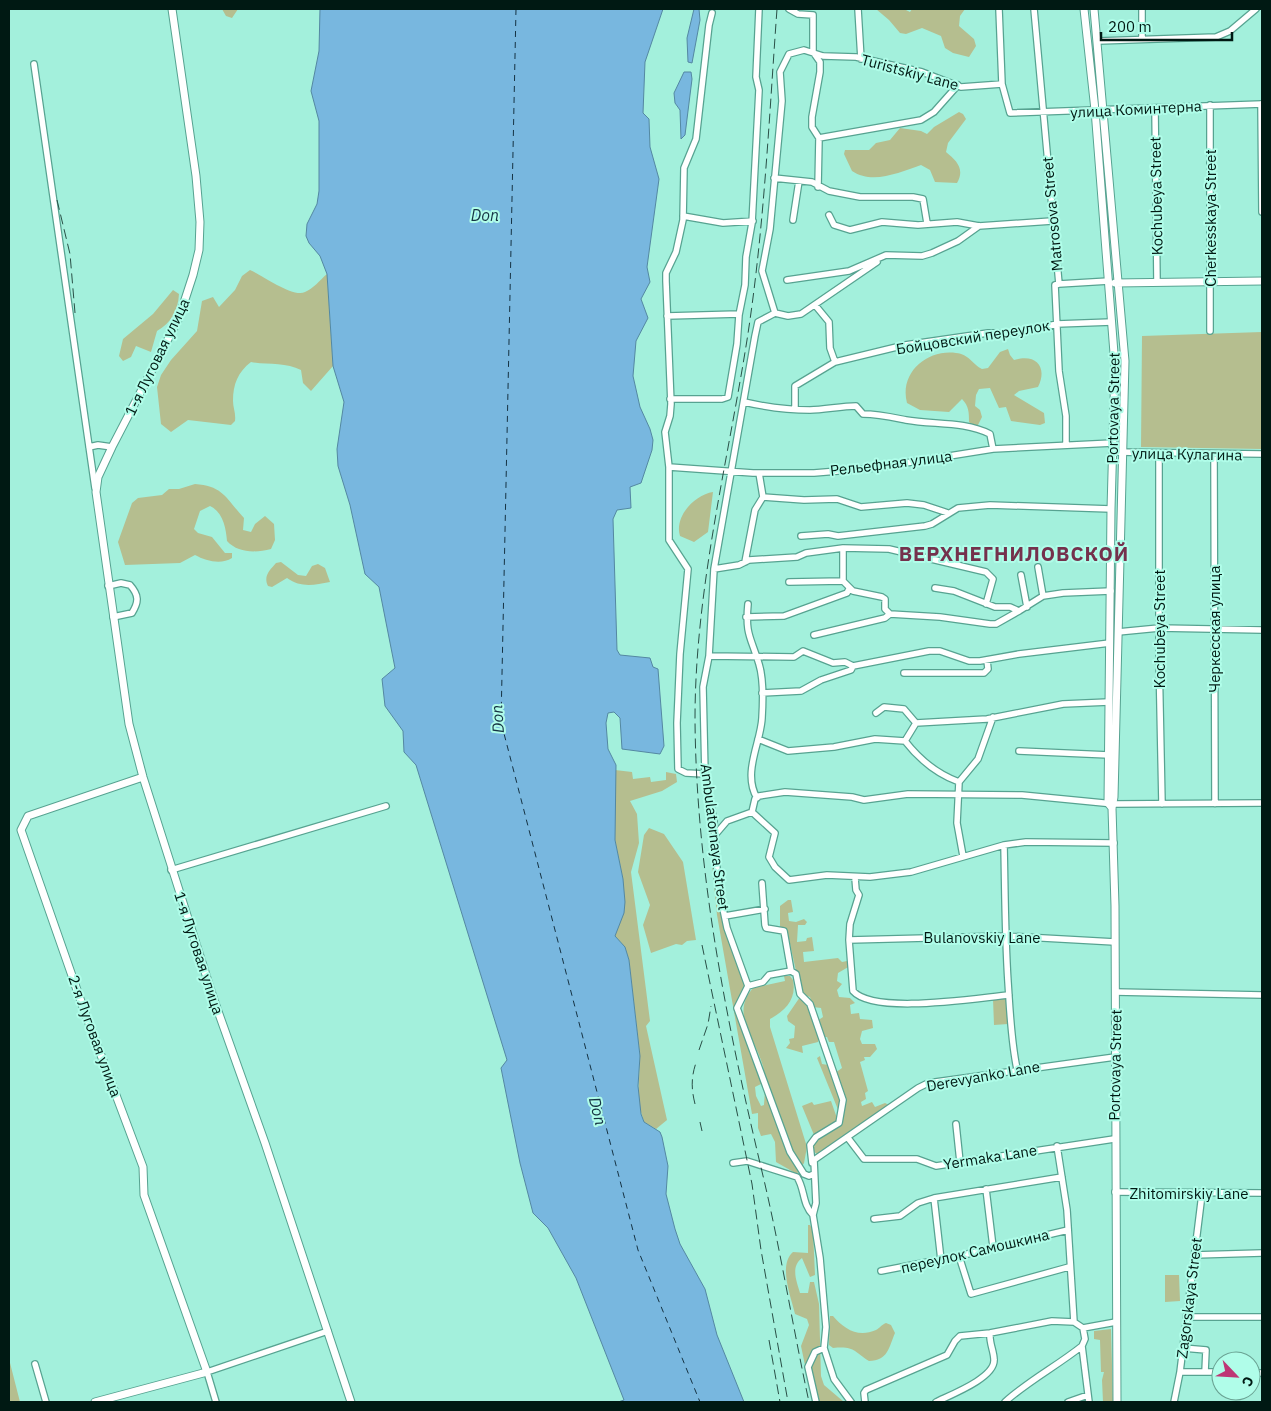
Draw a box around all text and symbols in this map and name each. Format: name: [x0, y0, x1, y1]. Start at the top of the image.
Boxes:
scale bar: [1101, 10, 1232, 42]
text: 200 m: [1108, 17, 1152, 36]
street label: Turistskiy Lane: [859, 50, 961, 94]
street label: улица Коминтерна: [1070, 96, 1202, 122]
street label: Kochubeya Street: [1145, 136, 1167, 256]
street label: Cherkesskaya Street: [1201, 149, 1220, 287]
street label: Matrosova Street: [1038, 156, 1066, 272]
water label: Don: [471, 205, 499, 225]
street label: 1-я Луговая улица: [120, 295, 194, 419]
street label: Бойцовский переулок: [895, 315, 1051, 359]
street label: Portovaya Street: [1103, 352, 1123, 464]
street label: улица Кулагина: [1132, 444, 1242, 464]
street label: Рельефная улица: [829, 446, 953, 480]
district label: ВЕРХНЕГНИЛОВСКОЙ: [899, 540, 1129, 567]
street label: Черкесская улица: [1205, 565, 1224, 693]
street label: Kochubeya Street: [1150, 570, 1169, 688]
water label: Don: [486, 704, 508, 734]
street label: Ambulatornaya Street: [697, 763, 733, 911]
street label: 1-я Луговая улица: [170, 889, 228, 1017]
street label: Bulanovskiy Lane: [924, 928, 1040, 947]
street label: 2-я Луговая улица: [64, 972, 126, 1100]
street label: Portovaya Street: [1105, 1009, 1125, 1121]
street label: Derevyanko Lane: [925, 1057, 1041, 1095]
water label: Don: [585, 1095, 611, 1127]
street label: Yermaka Lane: [942, 1140, 1038, 1174]
street label: Zhitomirskiy Lane: [1129, 1184, 1249, 1203]
street label: переулок Самошкина: [899, 1225, 1051, 1277]
street label: Zagorskaya Street: [1172, 1237, 1206, 1359]
north arrow: [1211, 1351, 1261, 1401]
text: С: [1238, 1374, 1258, 1389]

